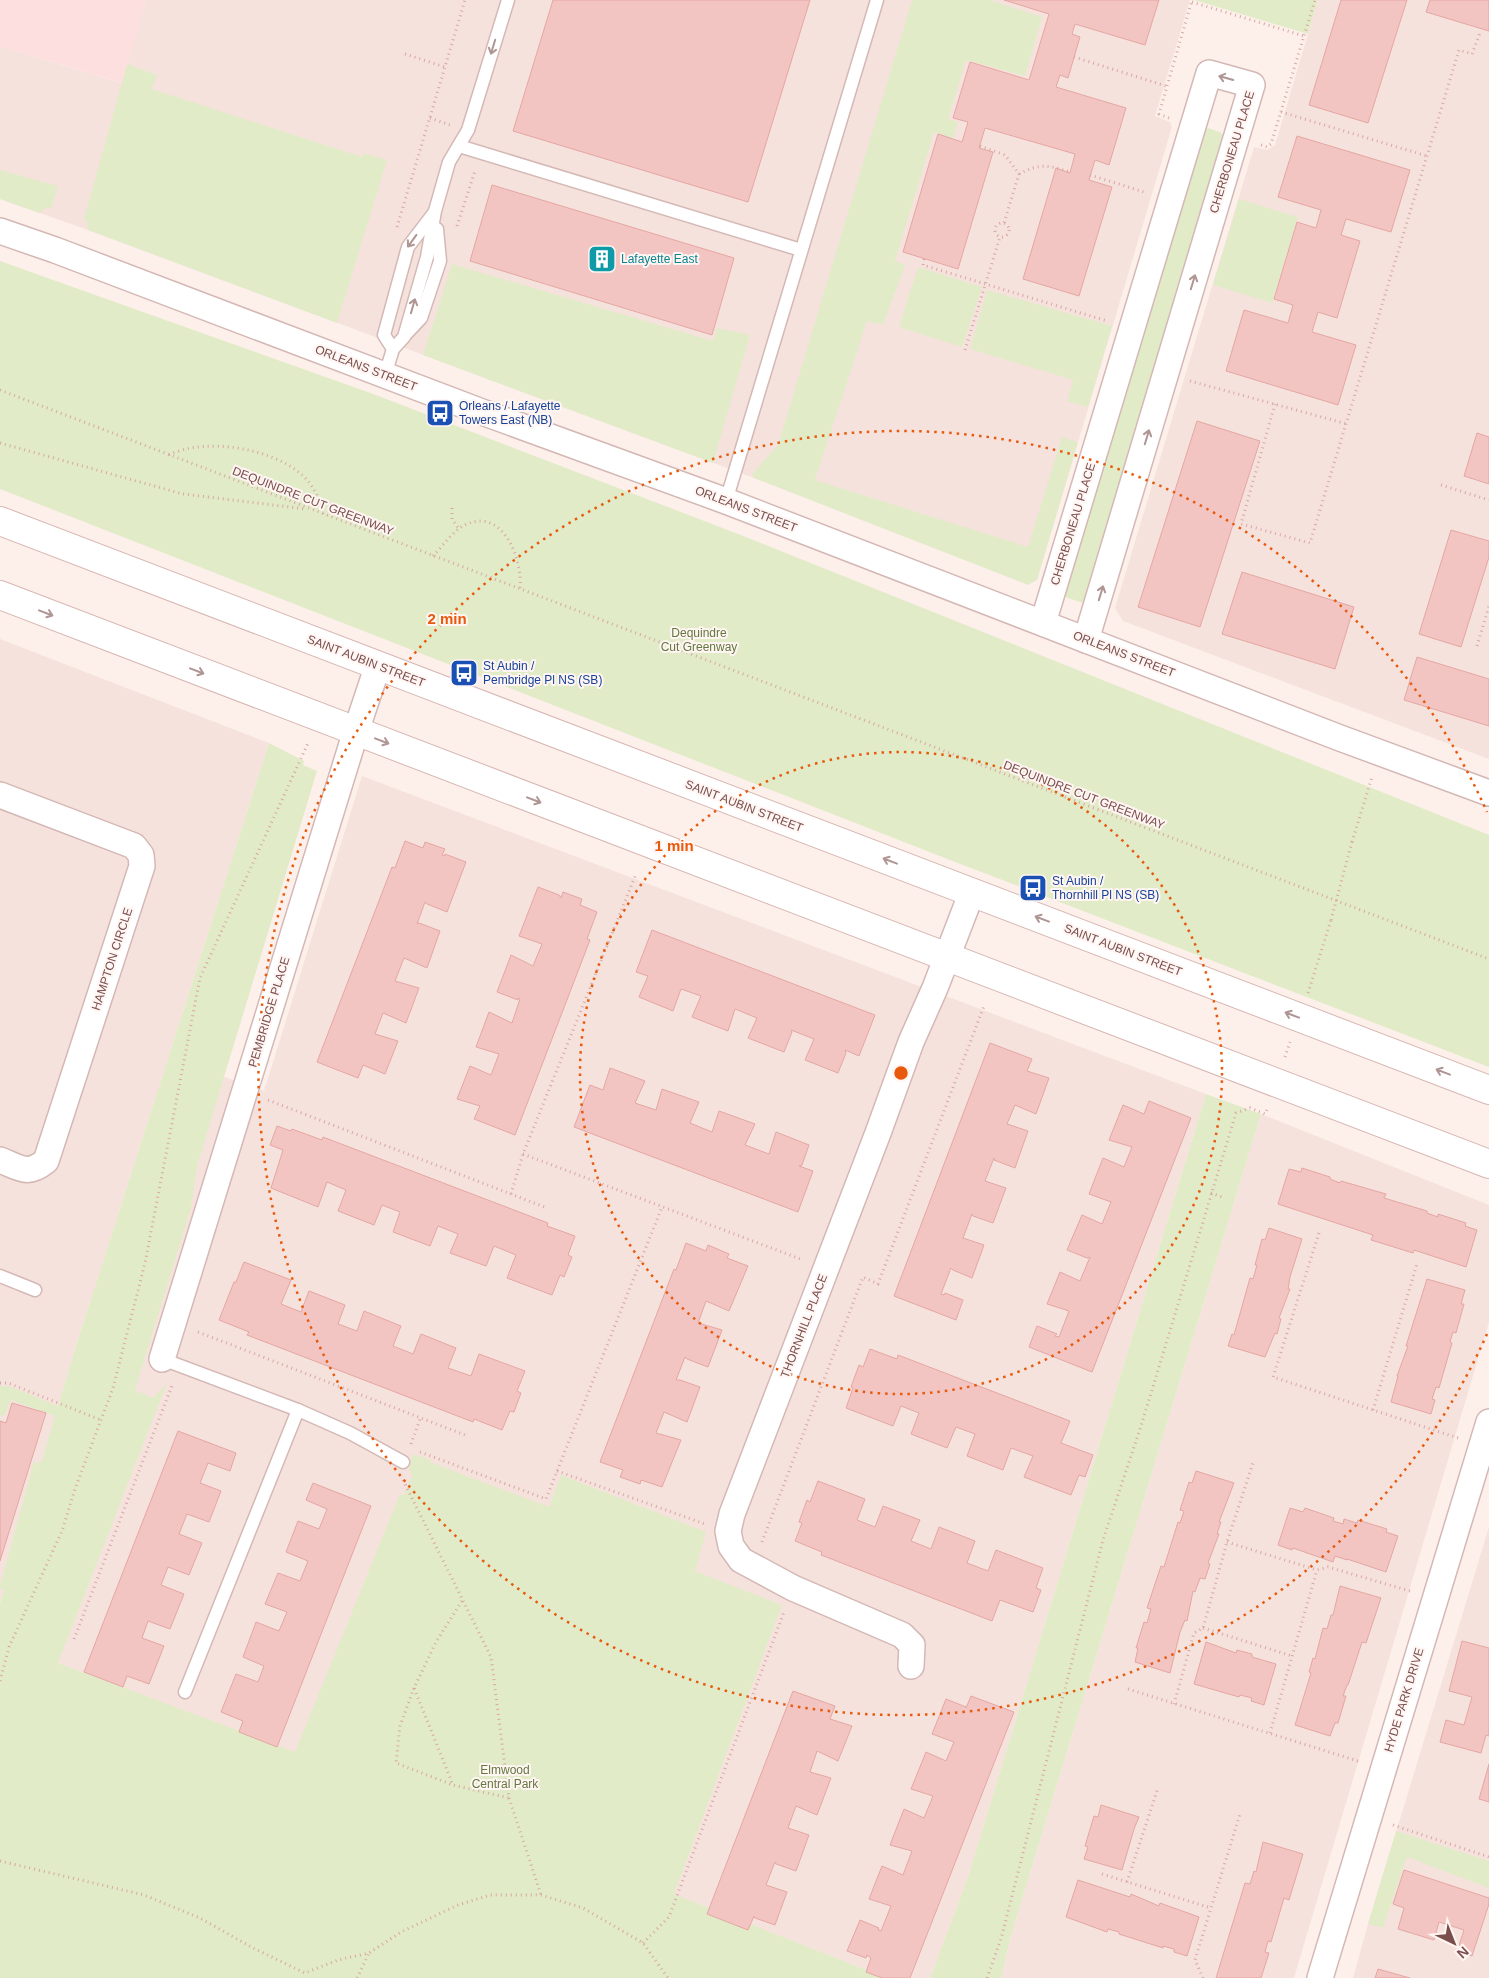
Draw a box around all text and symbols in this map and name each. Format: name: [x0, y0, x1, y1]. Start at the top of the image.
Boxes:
one-way arrow: [488, 38, 498, 54]
one-way arrow: [1218, 73, 1234, 82]
street label: CHERBONEAU PLACE: [1207, 89, 1257, 215]
one-way arrow: [407, 234, 418, 247]
building icon: Lafayette East: [587, 244, 617, 274]
place label: Lafayette East: [621, 252, 698, 266]
one-way arrow: [1189, 274, 1199, 290]
one-way arrow: [408, 298, 418, 314]
street label: ORLEANS STREET: [313, 342, 420, 394]
bus stop icon: Orleans / Lafayette Towers East (NB): [425, 398, 455, 428]
place label: Orleans / Lafayette Towers East (NB): [459, 399, 561, 427]
one-way arrow: [1142, 430, 1152, 446]
street label: CHERBONEAU PLACE: [1048, 461, 1098, 587]
street label: DEQUINDRE CUT GREENWAY: [230, 464, 396, 538]
street label: ORLEANS STREET: [693, 483, 800, 535]
one-way arrow: [1096, 586, 1106, 602]
one-way arrow: [37, 609, 53, 618]
text: 2 min: [427, 610, 467, 627]
park label: Dequindre Cut Greenway: [661, 626, 737, 654]
street label: ORLEANS STREET: [1071, 628, 1178, 680]
street label: SAINT AUBIN STREET: [305, 632, 428, 690]
bus stop icon: St Aubin / Pembridge Pl NS (SB): [449, 658, 479, 688]
place label: St Aubin / Pembridge Pl NS (SB): [483, 659, 602, 687]
one-way arrow: [189, 667, 205, 676]
one-way arrow: [374, 737, 389, 747]
street label: DEQUINDRE CUT GREENWAY: [1001, 758, 1167, 832]
street label: SAINT AUBIN STREET: [683, 777, 806, 835]
one-way arrow: [526, 796, 541, 805]
text: 1 min: [654, 837, 694, 854]
one-way arrow: [883, 856, 898, 865]
bus stop icon: St Aubin / Thornhill Pl NS (SB): [1018, 873, 1048, 903]
place label: St Aubin / Thornhill Pl NS (SB): [1052, 874, 1159, 902]
street label: HAMPTON CIRCLE: [89, 906, 135, 1012]
one-way arrow: [1035, 914, 1050, 923]
street label: SAINT AUBIN STREET: [1062, 921, 1185, 979]
street label: PEMBRIDGE PLACE: [246, 955, 292, 1069]
one-way arrow: [1284, 1010, 1300, 1019]
centre of rings: [892, 1064, 910, 1082]
one-way arrow: [1436, 1067, 1451, 1076]
street label: THORNHILL PLACE: [778, 1272, 830, 1380]
street label: HYDE PARK DRIVE: [1381, 1646, 1427, 1754]
park label: Elmwood Central Park: [472, 1763, 539, 1791]
north arrow: [1429, 1918, 1479, 1968]
text: N: [1454, 1943, 1472, 1962]

